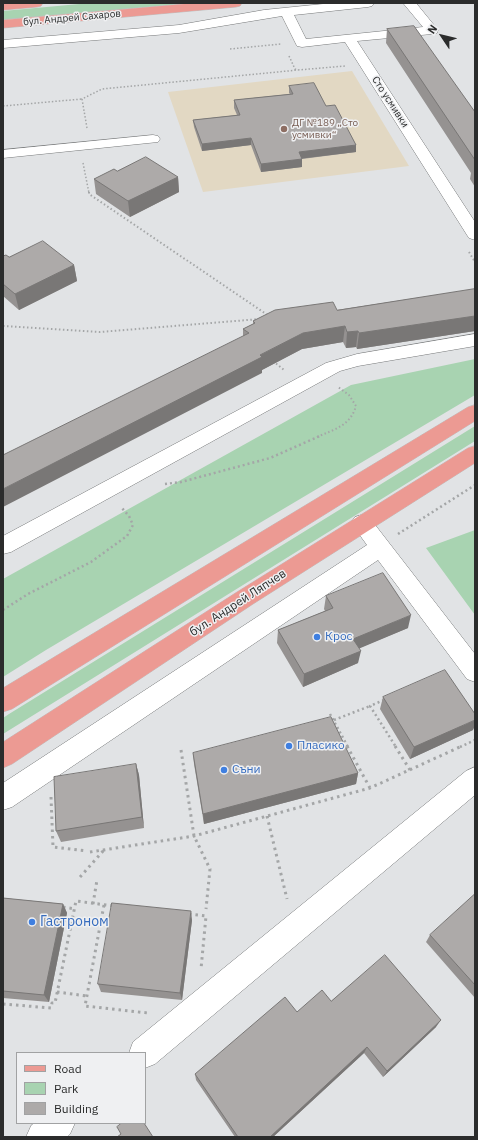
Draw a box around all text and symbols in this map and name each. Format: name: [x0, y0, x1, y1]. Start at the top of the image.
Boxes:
street label: бул. Андрей Сахаров: [23, 8, 121, 28]
north arrow: [422, 16, 462, 56]
text: N: [424, 22, 440, 36]
street label: Сто усмивки: [369, 74, 411, 130]
place label: ДГ №189 „Сто усмивки“: [292, 117, 358, 140]
marker: ДГ №189 „Сто усмивки“: [279, 124, 289, 134]
street label: бул. Андрей Ляпчев: [187, 566, 289, 640]
place label: Крос: [325, 630, 353, 644]
marker: Крос: [312, 632, 322, 642]
place label: Пласико: [297, 739, 345, 753]
marker: Пласико: [284, 741, 294, 751]
place label: Съни: [232, 763, 261, 777]
marker: Съни: [219, 765, 229, 775]
place label: Гастроном: [40, 914, 109, 930]
marker: Гастроном: [27, 917, 37, 927]
legend: [16, 1052, 146, 1124]
text: Road: [54, 1061, 82, 1076]
text: Park: [54, 1081, 78, 1096]
text: Building: [54, 1101, 98, 1116]

